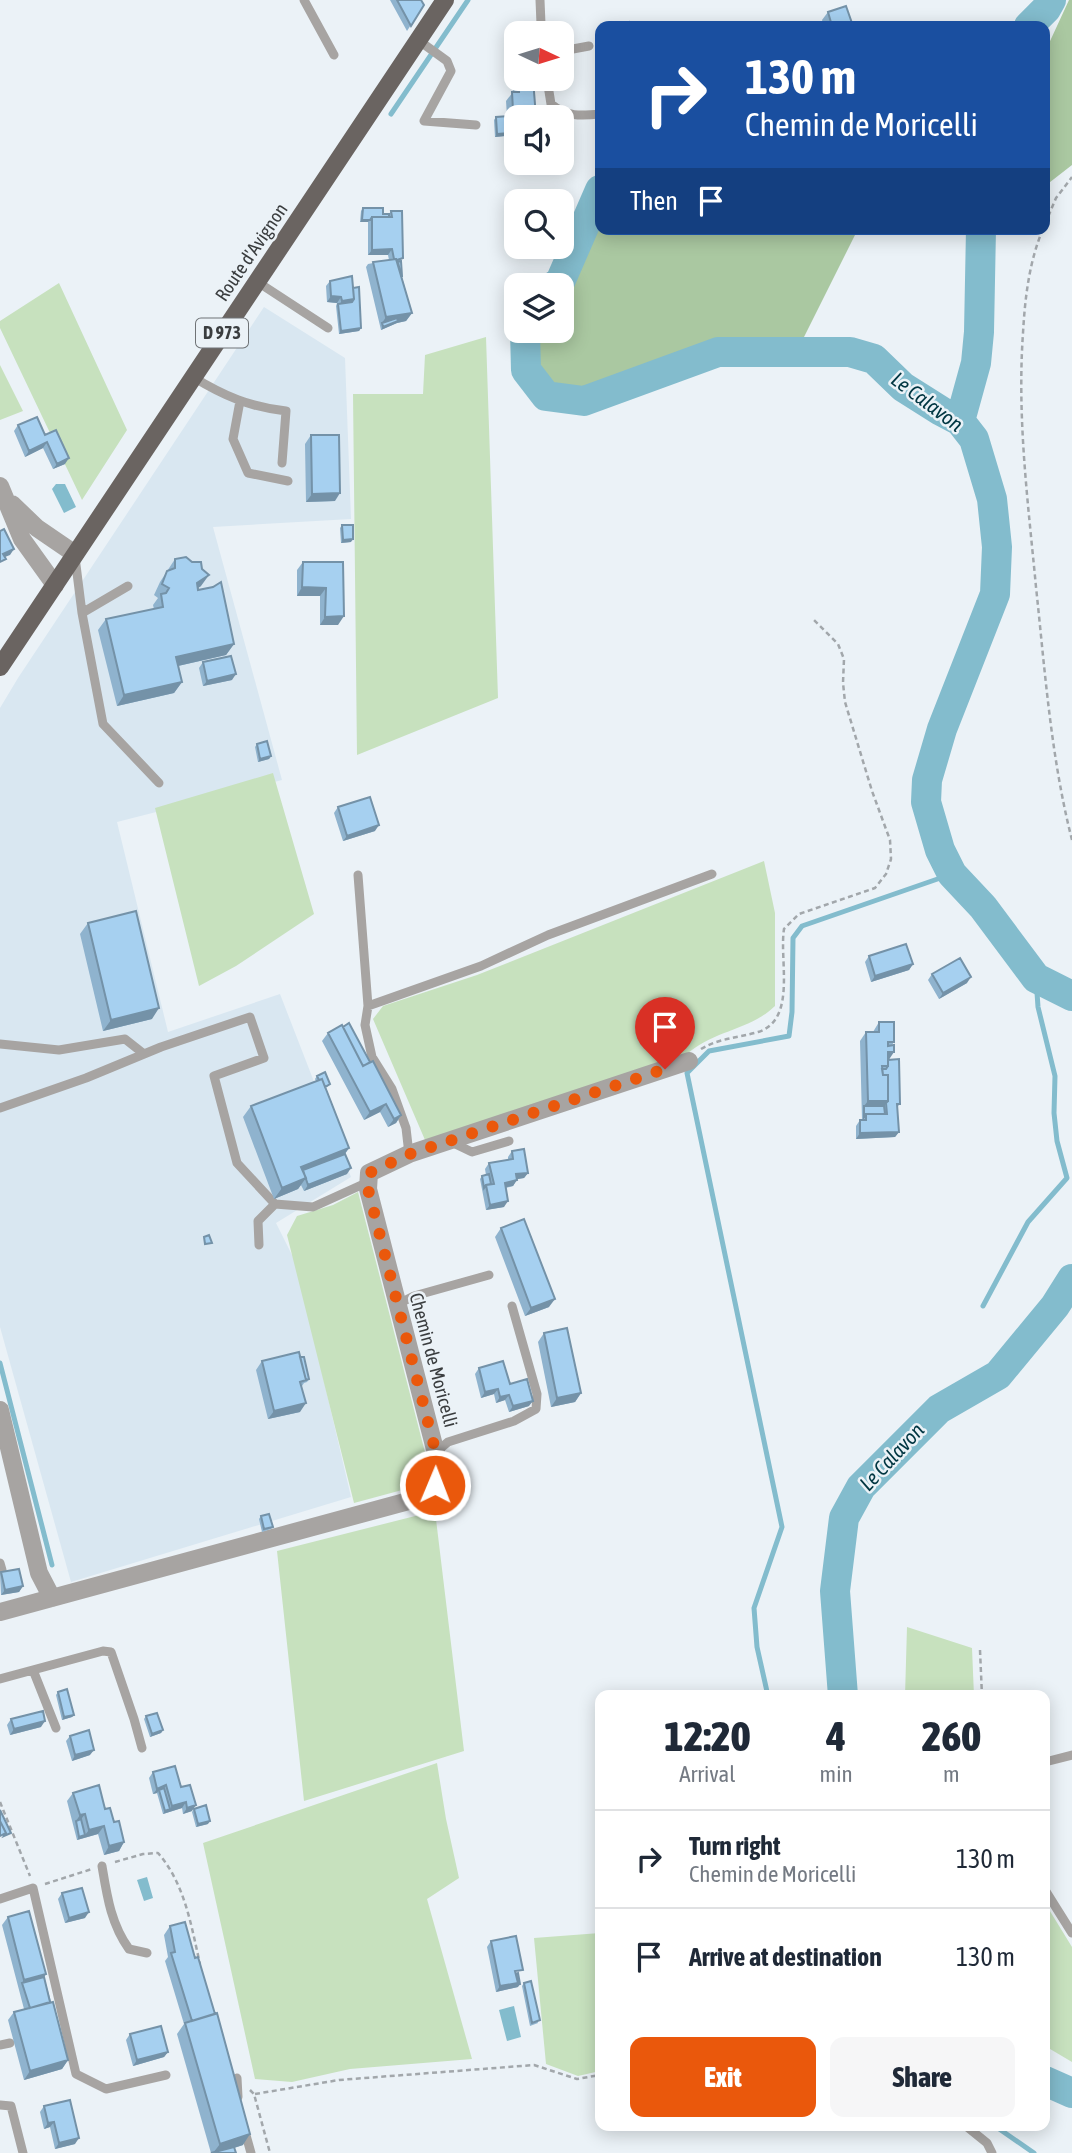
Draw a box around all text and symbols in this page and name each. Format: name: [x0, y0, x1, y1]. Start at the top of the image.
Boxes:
north arrow: [504, 21, 574, 91]
map controls: [504, 21, 574, 343]
text: 130 m: [745, 48, 856, 104]
icon: right: [630, 49, 721, 140]
button: sound: [504, 105, 574, 175]
text: Chemin de Moricelli: [745, 106, 978, 143]
icon: arrive: [692, 182, 730, 220]
text: Then: [630, 186, 678, 216]
button: search: [504, 189, 574, 259]
street label: Route d'Avignon: [210, 199, 292, 305]
button: layers: [504, 273, 574, 343]
road number: D 973: [196, 318, 248, 348]
water label: Le Calavon: [887, 367, 968, 436]
pin: [635, 997, 695, 1069]
icon: arrive: [646, 1008, 684, 1046]
street label: Chemin de Moricelli: [405, 1290, 463, 1430]
water label: Le Calavon: [854, 1418, 928, 1495]
position arrow: [398, 1448, 472, 1522]
text: 12:20: [664, 1712, 751, 1760]
text: 4: [826, 1712, 846, 1760]
text: 260: [922, 1712, 981, 1760]
text: Arrival: [679, 1761, 735, 1787]
text: min: [820, 1761, 853, 1787]
text: m: [943, 1761, 960, 1787]
text: Turn right: [689, 1831, 780, 1861]
icon: right: [630, 1840, 668, 1878]
text: 130 m: [956, 1844, 1015, 1874]
text: Chemin de Moricelli: [689, 1861, 856, 1887]
icon: arrive: [630, 1938, 668, 1976]
text: Arrive at destination: [689, 1942, 882, 1972]
text: 130 m: [956, 1942, 1015, 1972]
button: Exit: [630, 2037, 816, 2117]
button: Share: [830, 2037, 1015, 2117]

